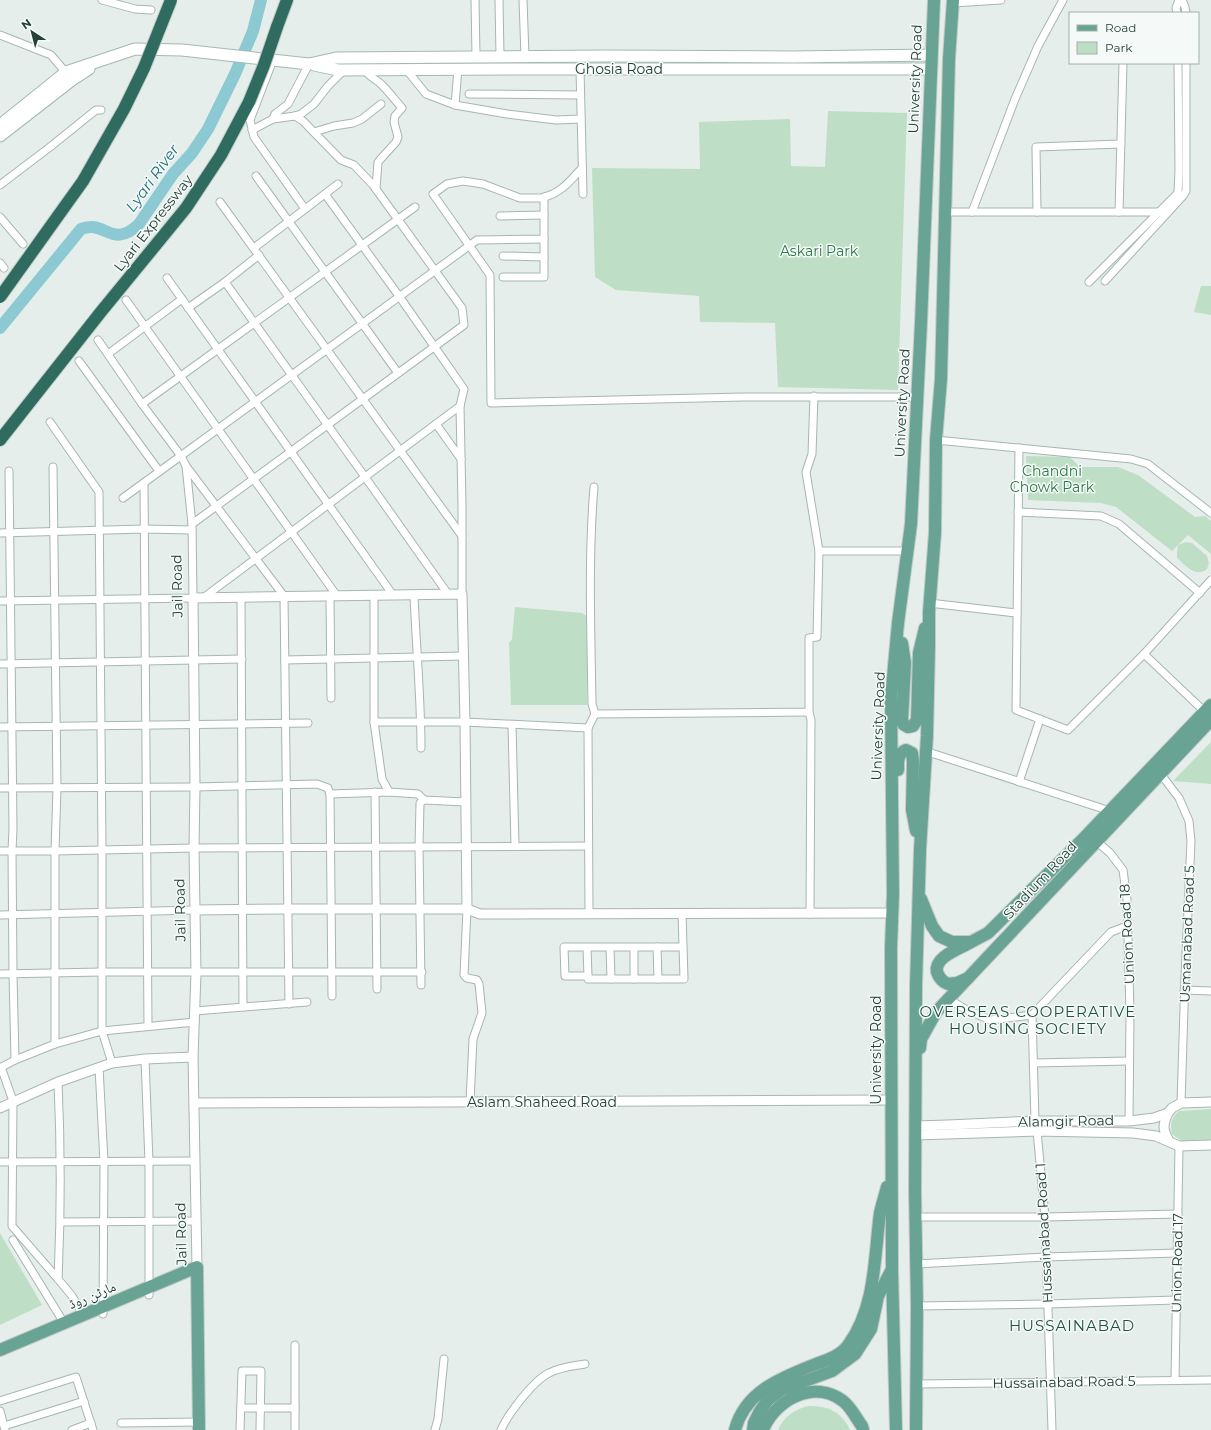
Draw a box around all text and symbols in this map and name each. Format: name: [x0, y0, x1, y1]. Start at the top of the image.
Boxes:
north arrow: [12, 12, 52, 52]
legend: [1069, 12, 1199, 64]
text: N: [18, 16, 34, 32]
text: Road: [1105, 20, 1136, 35]
street label: University Road: [904, 24, 926, 134]
text: Park: [1105, 40, 1133, 55]
street label: Ghosia Road: [575, 60, 663, 78]
water label: Lyari River: [121, 140, 183, 215]
street label: Lyari Expressway: [110, 171, 197, 275]
park label: Askari Park: [780, 242, 859, 260]
street label: University Road: [890, 348, 914, 458]
park label: Chandni Chowk Park: [1010, 462, 1095, 496]
street label: Jail Road: [167, 554, 187, 619]
street label: University Road: [867, 671, 889, 781]
street label: Stadium Road: [999, 837, 1081, 923]
street label: Usmanabad Road 5: [1176, 865, 1198, 1003]
street label: Jail Road: [170, 878, 190, 943]
street label: Union Road 18: [1115, 883, 1139, 985]
street label: University Road: [867, 995, 885, 1105]
district label: OVERSEAS COOPERATIVE HOUSING SOCIETY: [920, 1002, 1136, 1038]
street label: Aslam Shaheed Road: [467, 1093, 617, 1111]
street label: Alamgir Road: [1018, 1111, 1114, 1131]
street label: Hussainabad Road 1: [1031, 1162, 1057, 1304]
street label: Jail Road: [171, 1202, 191, 1267]
street label: Union Road 17: [1167, 1213, 1187, 1313]
street label: مارٹن روڈ: [66, 1277, 118, 1313]
district label: HUSSAINABAD: [1009, 1316, 1135, 1335]
street label: Hussainabad Road 5: [992, 1372, 1136, 1392]

